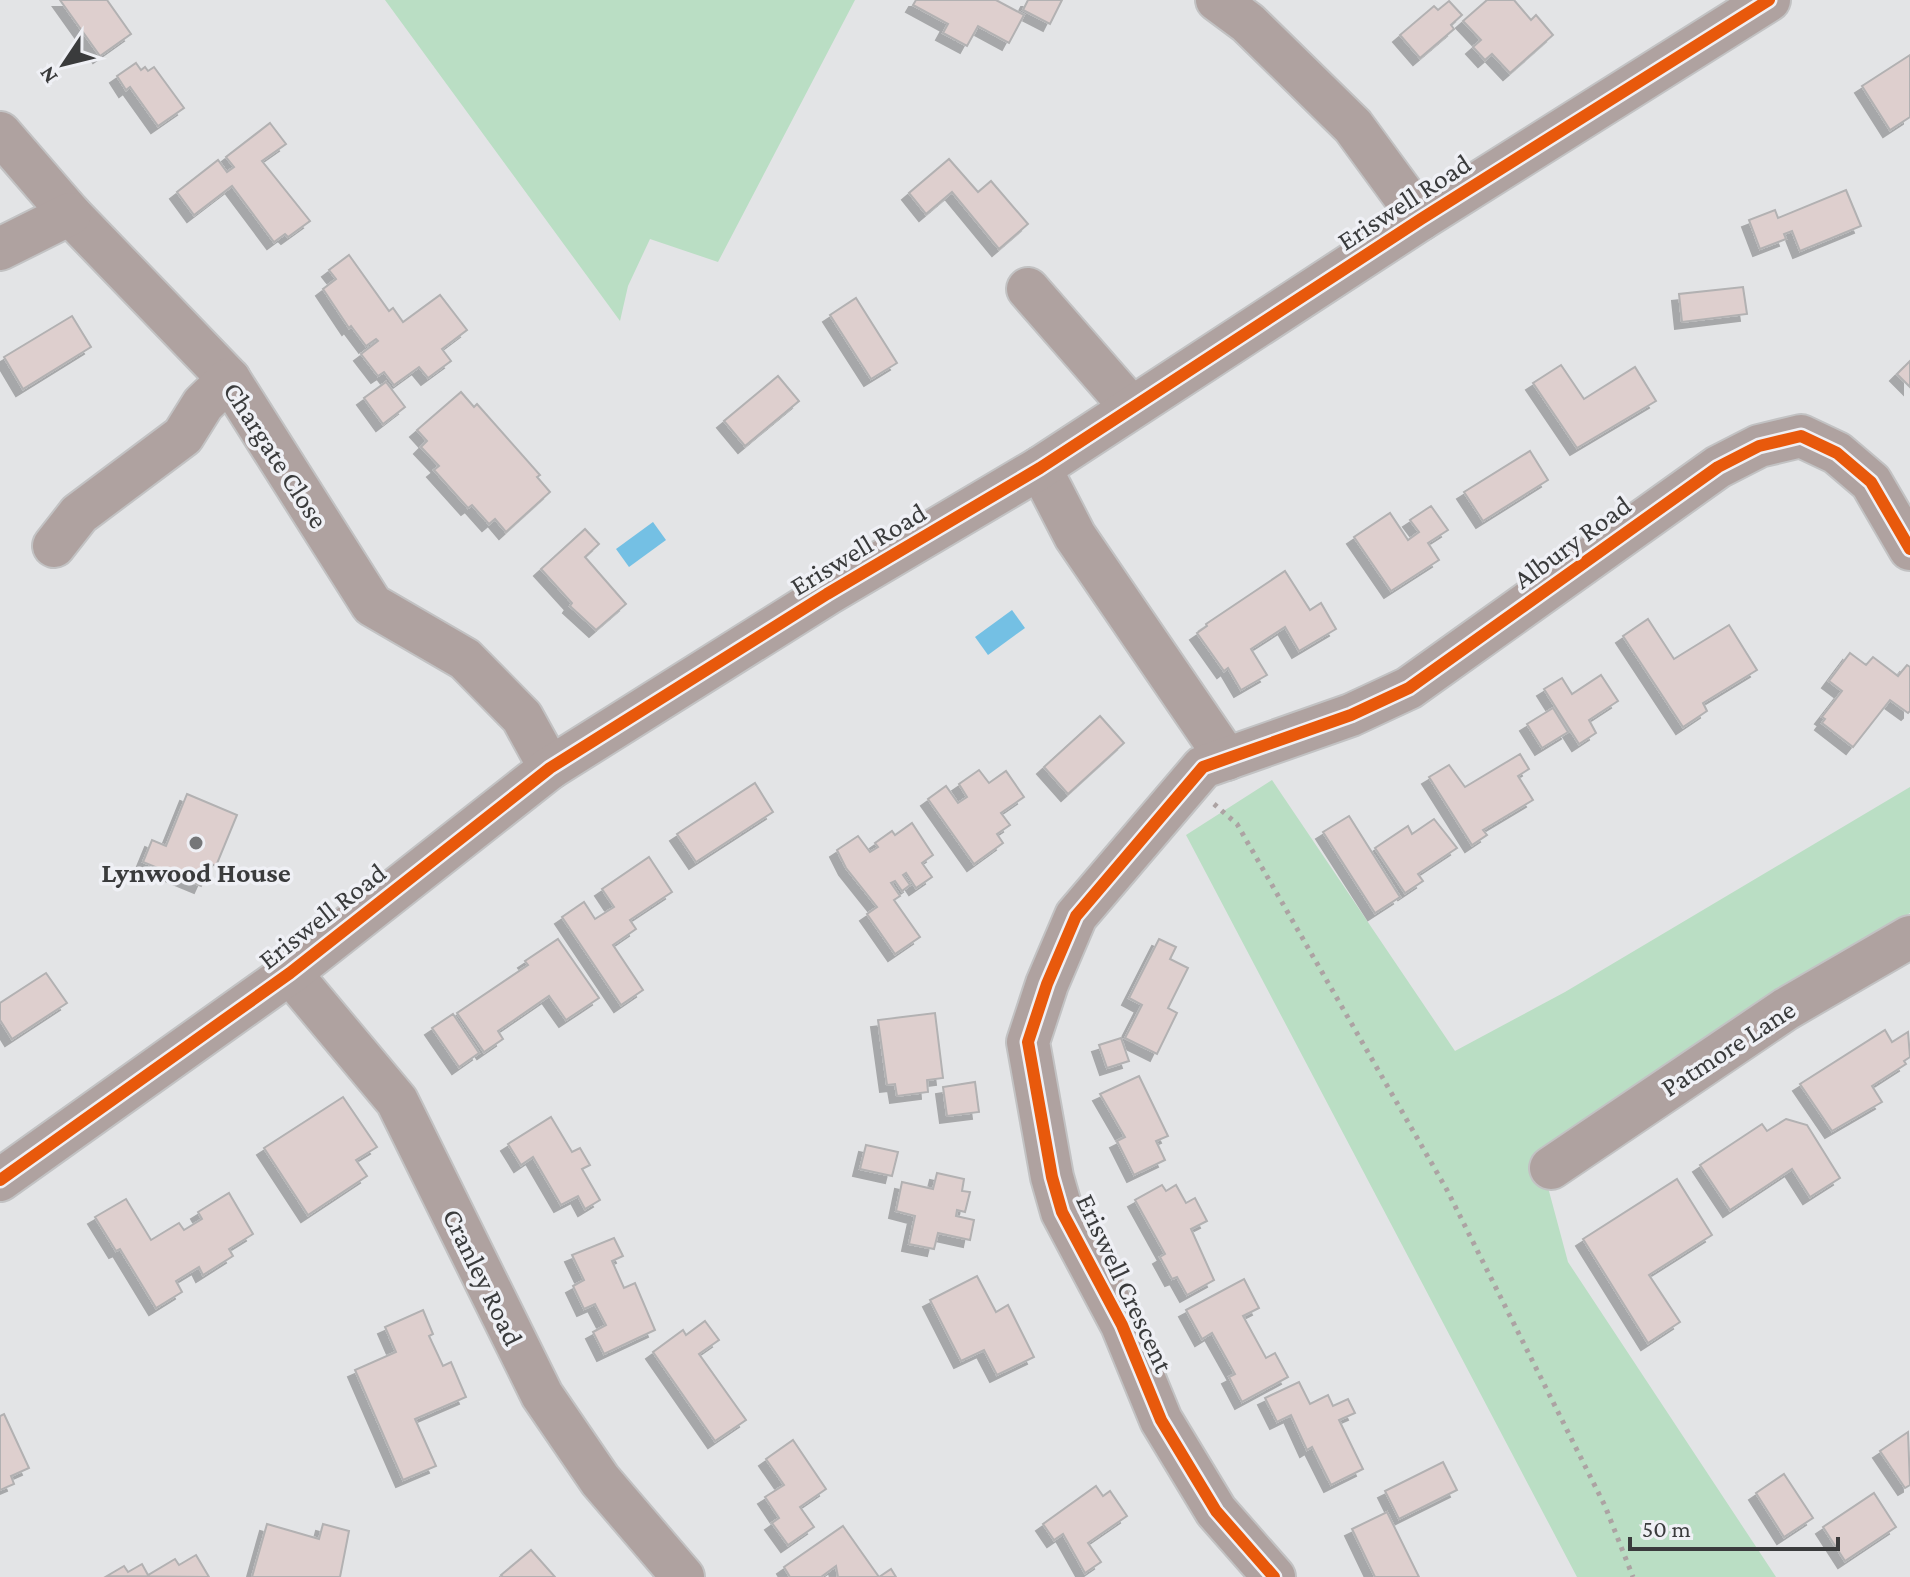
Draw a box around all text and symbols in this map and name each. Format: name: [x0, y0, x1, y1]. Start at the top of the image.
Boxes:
north arrow: [24, 24, 104, 104]
text: N: [33, 62, 63, 88]
street label: Eriswell Road: [1332, 147, 1477, 257]
street label: Chargate Close: [217, 376, 335, 534]
street label: Albury Road: [1507, 489, 1637, 595]
street label: Eriswell Road: [785, 496, 932, 602]
marker: Lynwood House: [187, 834, 205, 852]
place label: Lynwood House: [101, 857, 291, 888]
street label: Eriswell Road: [252, 857, 392, 975]
street label: Patmore Lane: [1655, 993, 1801, 1103]
street label: Eriswell Crescent: [1070, 1189, 1180, 1378]
street label: Cranley Road: [437, 1203, 530, 1351]
scale bar: [1630, 1501, 1838, 1551]
text: 50 m: [1642, 1515, 1691, 1542]

